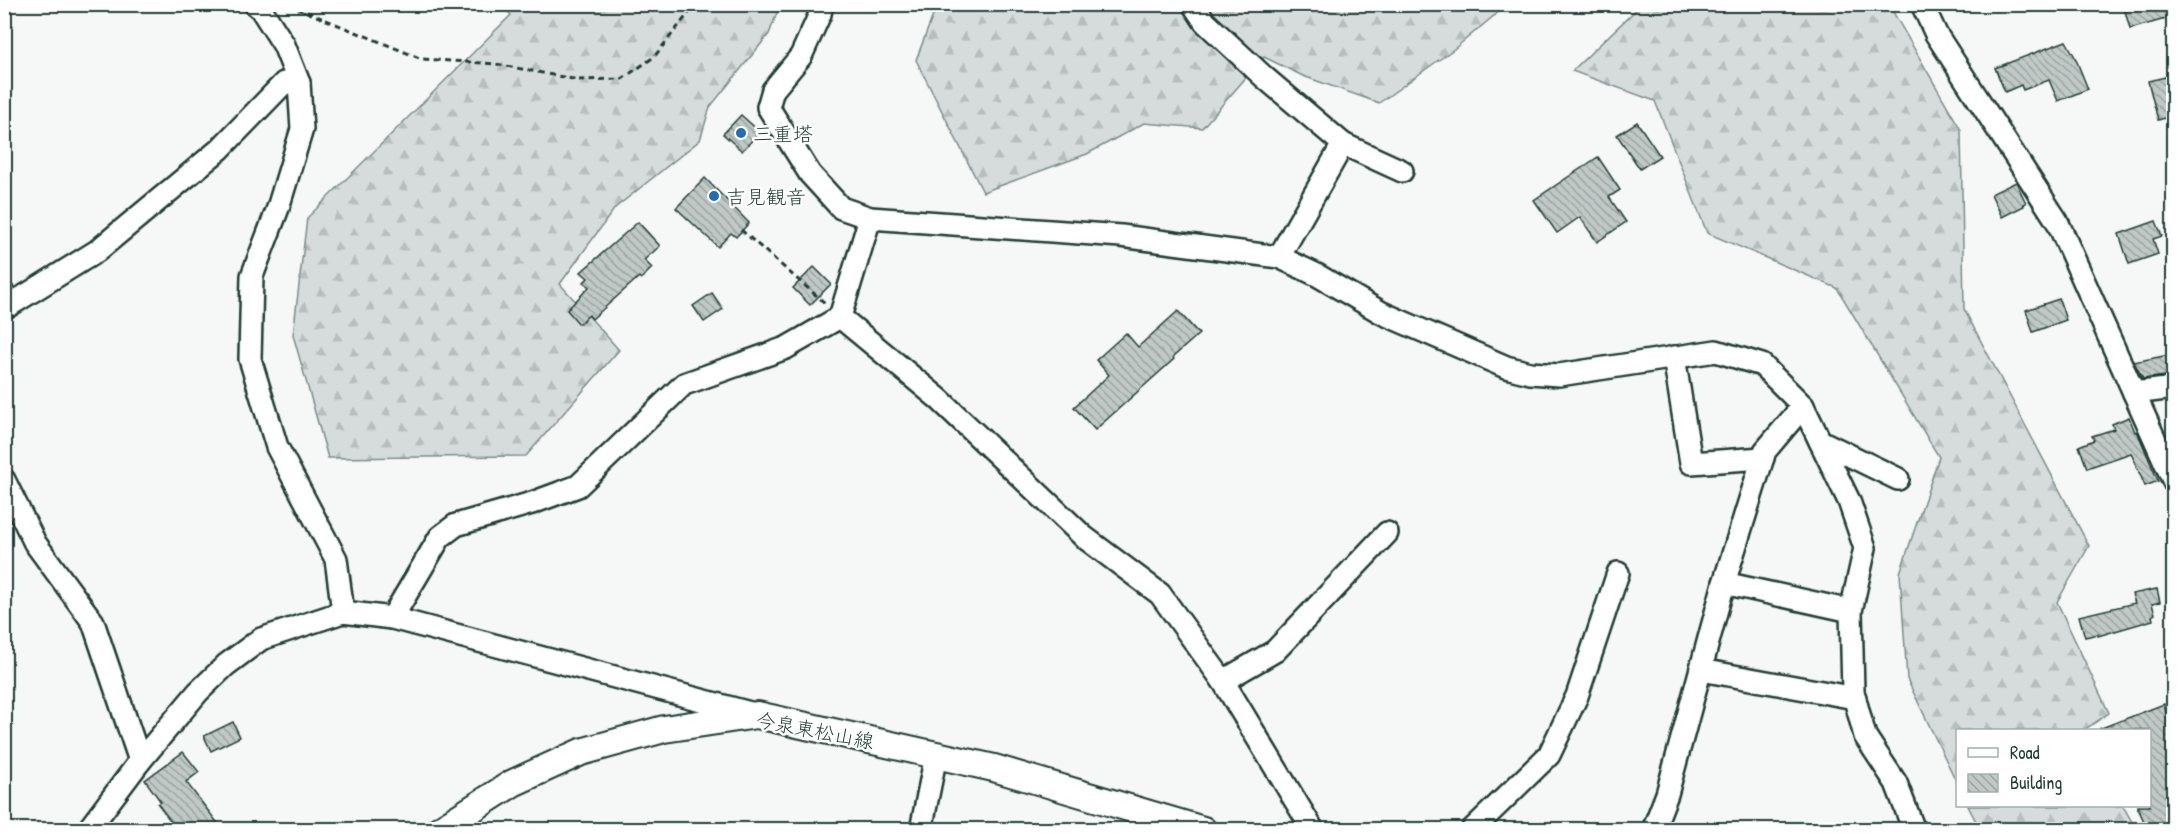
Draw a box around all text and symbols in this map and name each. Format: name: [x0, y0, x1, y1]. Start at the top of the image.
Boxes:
place label: 三重塔: [753, 120, 813, 147]
marker: 三重塔: [734, 126, 748, 140]
place label: 吉見観音: [726, 183, 806, 210]
marker: 吉見観音: [707, 189, 721, 203]
street label: 今泉東松山線: [754, 705, 876, 755]
legend: [1956, 729, 2151, 807]
text: Road: [2010, 740, 2040, 765]
text: Building: [2010, 770, 2062, 795]

